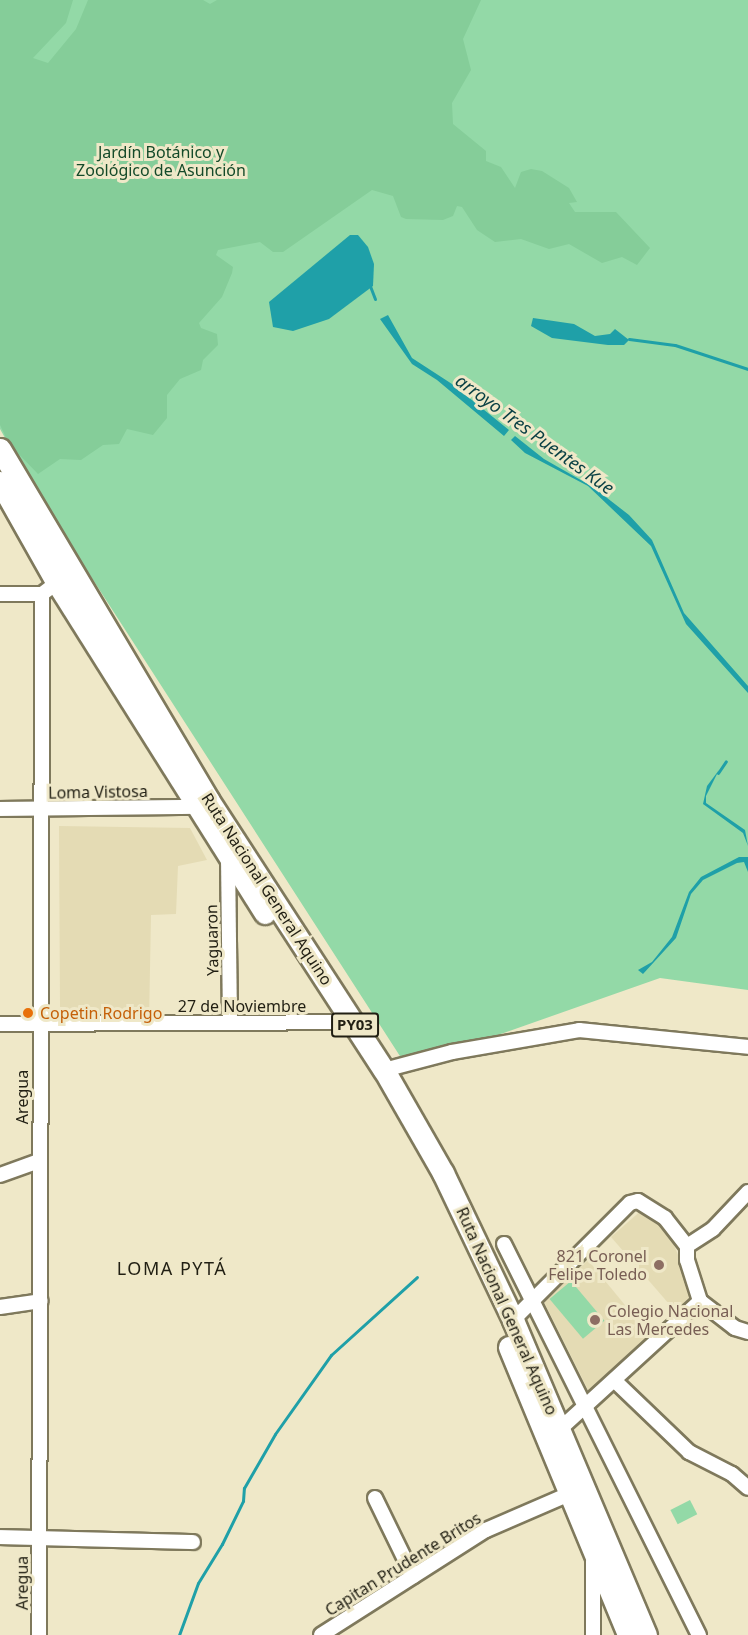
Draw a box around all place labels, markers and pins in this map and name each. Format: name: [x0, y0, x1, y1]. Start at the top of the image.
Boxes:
place label: Copetin Rodrigo: [40, 1003, 162, 1023]
marker: Copetin Rodrigo: [21, 1006, 35, 1020]
place label: 821 Coronel Felipe Toledo: [548, 1246, 647, 1284]
marker: 821 Coronel Felipe Toledo: [652, 1258, 666, 1272]
place label: Colegio Nacional Las Mercedes: [607, 1301, 733, 1339]
marker: Colegio Nacional Las Mercedes: [588, 1313, 602, 1327]

